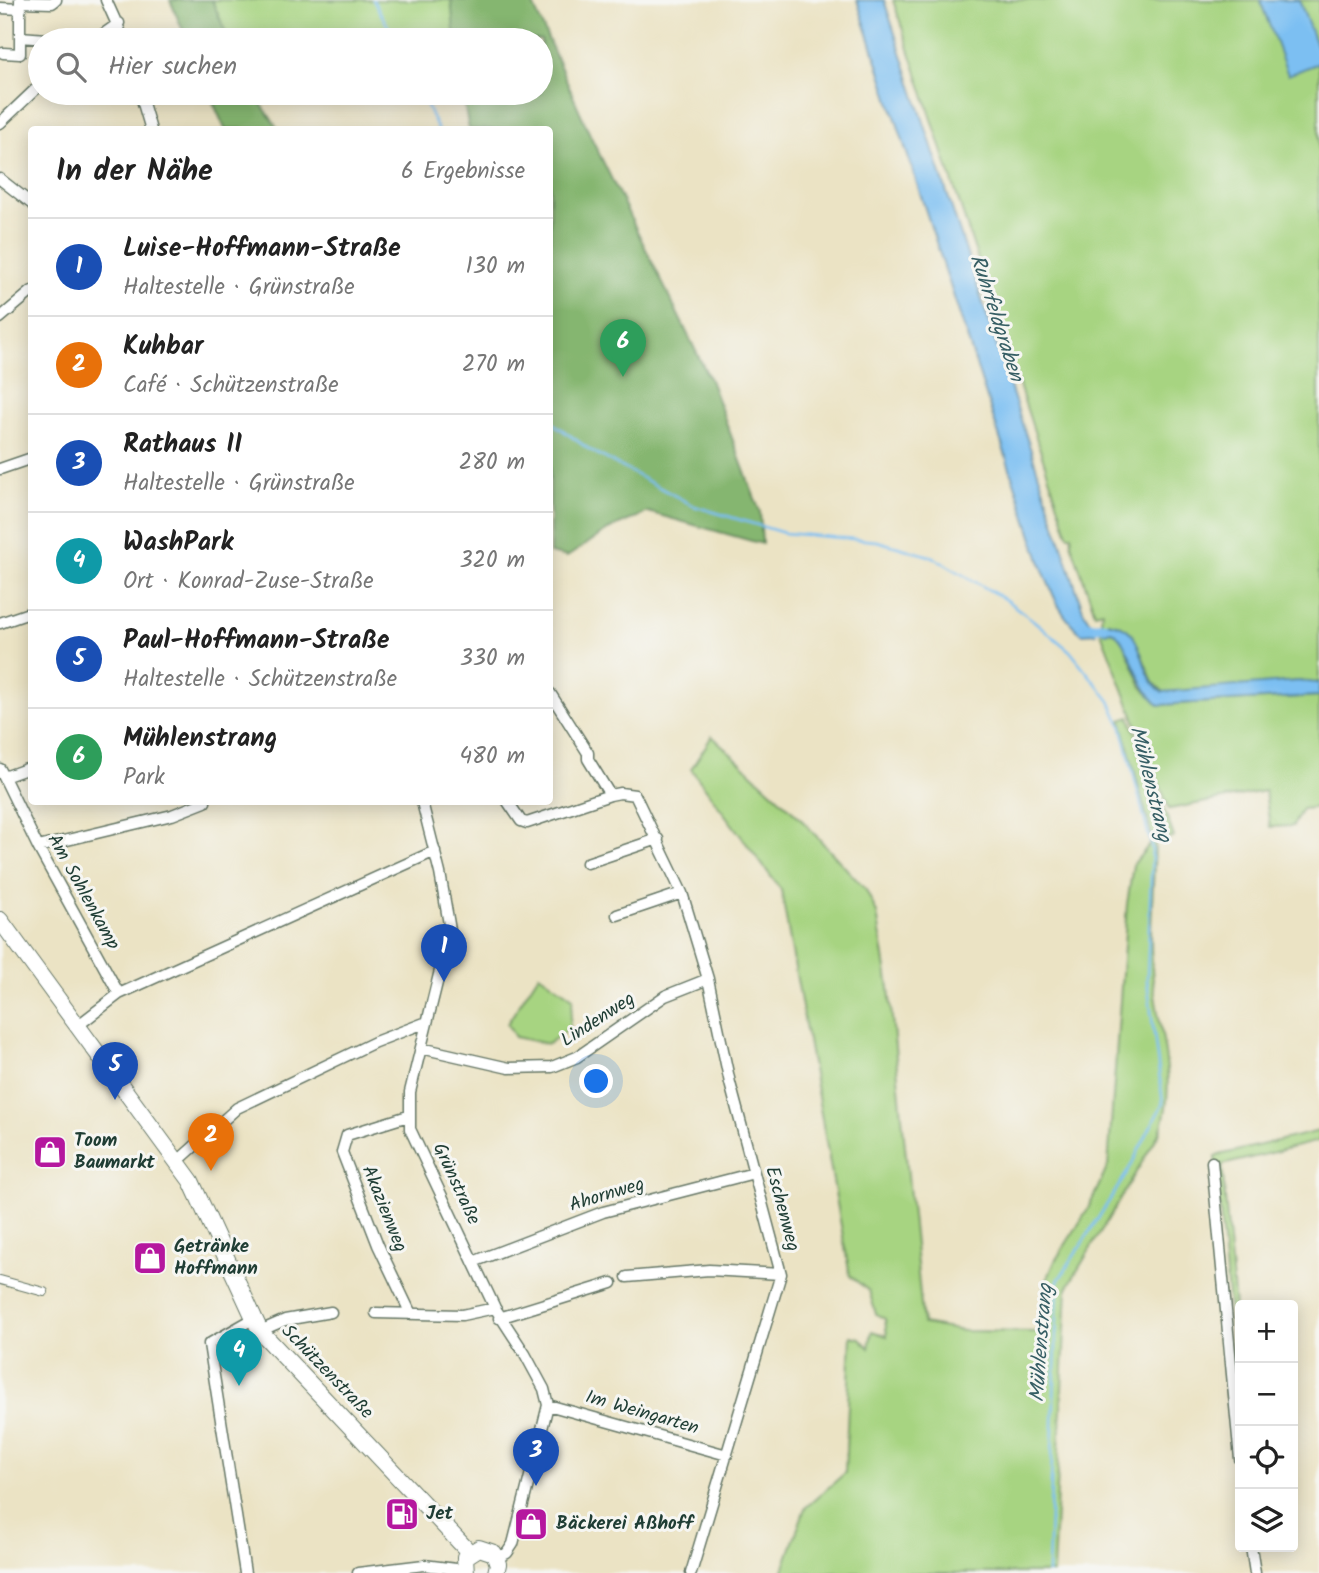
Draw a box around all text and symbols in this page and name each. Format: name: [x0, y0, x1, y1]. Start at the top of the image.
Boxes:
search box: [28, 28, 553, 105]
text: Hier suchen: [108, 46, 237, 88]
icon: search: [52, 48, 90, 86]
text: In der Nähe: [56, 148, 213, 196]
text: 6 Ergebnisse: [401, 154, 525, 190]
text: Luise-Hoffmann-Straße: [123, 228, 401, 270]
text: 1: [76, 249, 82, 285]
text: 130 m: [466, 249, 525, 285]
water label: Ruhrfeldgraben: [960, 250, 1033, 388]
text: Haltestelle · Grünstraße: [123, 270, 355, 306]
pin: 6: [600, 319, 646, 377]
text: Kuhbar: [123, 326, 203, 368]
text: 2: [72, 347, 86, 383]
text: 270 m: [462, 347, 525, 383]
text: Café · Schützenstraße: [123, 368, 339, 404]
text: Rathaus II: [123, 424, 242, 466]
text: 3: [73, 445, 85, 481]
text: 280 m: [459, 445, 525, 481]
text: Haltestelle · Grünstraße: [123, 466, 355, 502]
text: WashPark: [123, 522, 233, 564]
text: 4: [73, 543, 85, 579]
text: 320 m: [459, 543, 525, 579]
text: Ort · Konrad-Zuse-Straße: [123, 564, 374, 600]
text: Paul-Hoffmann-Straße: [123, 620, 389, 662]
text: 5: [73, 641, 85, 677]
text: 330 m: [460, 641, 525, 677]
text: Haltestelle · Schützenstraße: [123, 662, 397, 698]
text: Mühlenstrang: [123, 718, 277, 760]
water label: Mühlenstrang: [1120, 722, 1181, 847]
text: 6: [73, 739, 85, 775]
text: 480 m: [459, 739, 525, 775]
text: Park: [123, 760, 165, 796]
street label: Am Sohlenkamp: [39, 829, 127, 955]
pin: 1: [421, 924, 467, 982]
street label: Lindenweg: [555, 985, 641, 1055]
pin: 5: [92, 1042, 138, 1100]
your location: [579, 1064, 613, 1098]
pin: 2: [188, 1113, 234, 1171]
place label: Toom Baumarkt: [74, 1126, 155, 1178]
shop icon: Toom Baumarkt: [31, 1133, 69, 1171]
street label: Grünstraße: [424, 1138, 488, 1230]
street label: Akazienweg: [353, 1161, 415, 1257]
street label: Eschenweg: [756, 1163, 808, 1255]
street label: Ahornweg: [566, 1169, 648, 1221]
place label: Getränke Hoffmann: [174, 1232, 258, 1284]
shop icon: Getränke Hoffmann: [131, 1239, 169, 1277]
water label: Mühlenstrang: [1021, 1282, 1063, 1403]
map controls: [1235, 1300, 1298, 1552]
button: +: [1235, 1300, 1298, 1363]
street label: Schützenstraße: [274, 1318, 381, 1427]
pin: 4: [216, 1328, 262, 1386]
button: −: [1235, 1363, 1298, 1426]
street label: Im Weingarten: [582, 1382, 702, 1444]
button: locate: [1235, 1426, 1298, 1489]
pin: 3: [513, 1428, 559, 1486]
button: layers: [1235, 1489, 1298, 1552]
fuel station icon: Jet: [383, 1495, 421, 1533]
place label: Jet: [426, 1499, 454, 1529]
shop icon: Bäckerei Aßhoff: [512, 1505, 550, 1543]
place label: Bäckerei Aßhoff: [556, 1509, 695, 1539]

